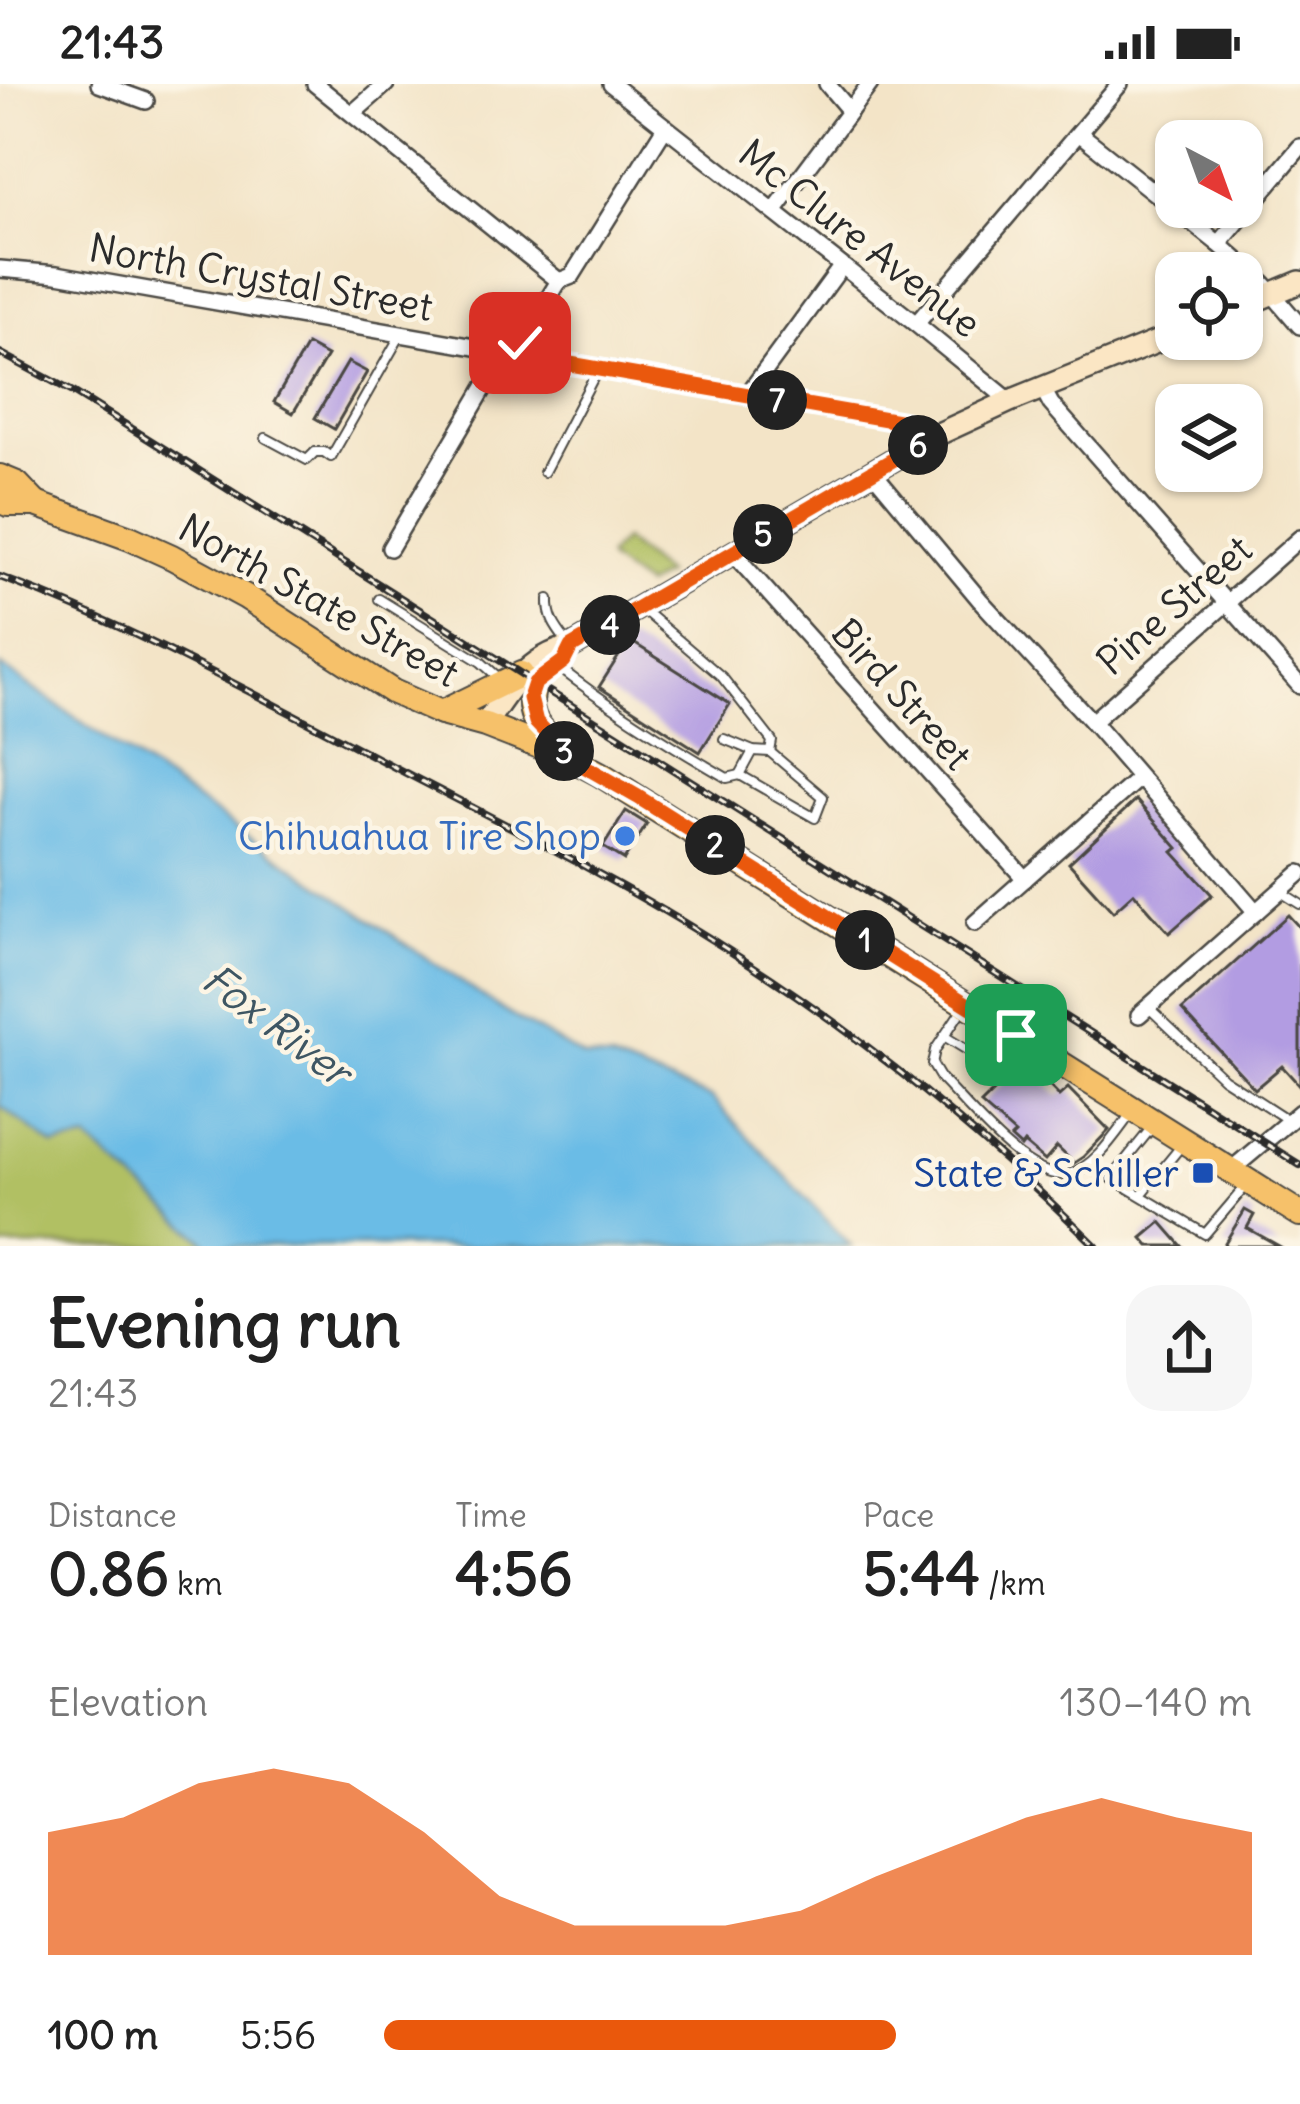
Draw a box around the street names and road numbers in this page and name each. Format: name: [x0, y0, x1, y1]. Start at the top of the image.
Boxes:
street label: Mc Clure Avenue: [729, 129, 990, 348]
street label: North Crystal Street: [85, 223, 437, 332]
street label: North State Street: [170, 503, 467, 698]
street label: Pine Street: [1087, 525, 1262, 686]
street label: Bird Street: [821, 609, 982, 780]

